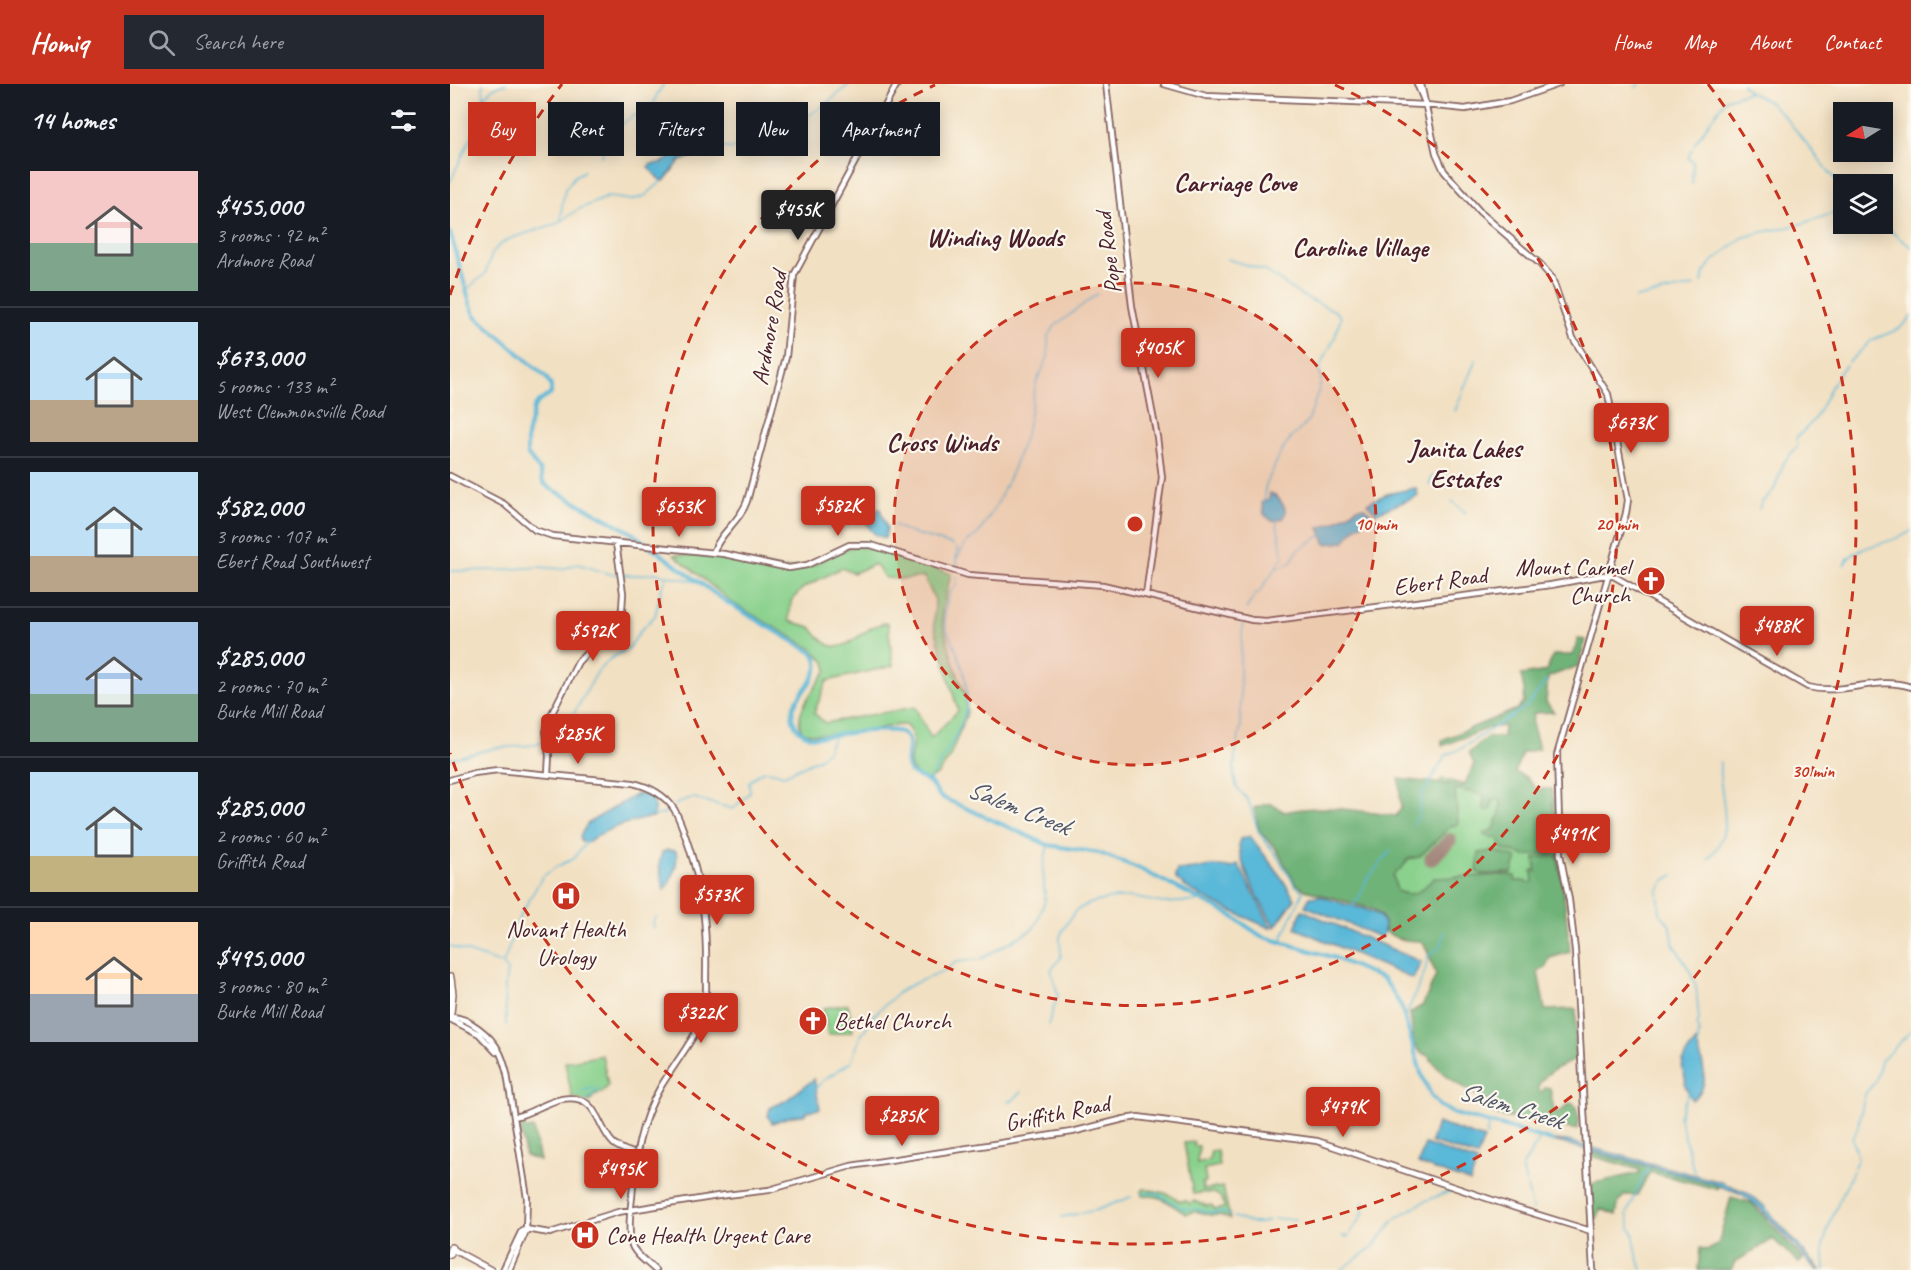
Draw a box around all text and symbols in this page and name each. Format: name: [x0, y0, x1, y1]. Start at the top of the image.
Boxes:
search box: [124, 15, 544, 69]
text: Homiq: [30, 25, 88, 60]
icon: search: [145, 26, 178, 59]
text: Search here: [193, 28, 283, 56]
text: Home: [1613, 29, 1651, 55]
text: Map: [1684, 29, 1716, 55]
text: About: [1749, 29, 1791, 55]
text: Contact: [1824, 29, 1881, 55]
chip: Buy: [468, 102, 536, 156]
chip: Rent: [548, 102, 624, 156]
chip: Filters: [636, 102, 724, 156]
chip: New: [736, 102, 808, 156]
chip: Apartment: [820, 102, 940, 156]
north arrow: [1833, 102, 1893, 162]
map controls: [1833, 102, 1893, 234]
text: 14 homes: [30, 104, 115, 137]
icon: filters: [387, 104, 420, 137]
district label: Carriage Cove: [1174, 166, 1298, 199]
button: layers: [1833, 174, 1893, 234]
text: $455,000: [216, 190, 302, 223]
pin: $455K: [756, 190, 840, 241]
icon: home: [78, 195, 150, 267]
text: $455K: [775, 197, 821, 222]
street label: Pope Road: [1088, 207, 1128, 295]
district label: Winding Woods: [927, 221, 1066, 254]
text: 3 rooms · 92 m²: [216, 223, 324, 248]
district label: Caroline Village: [1292, 231, 1430, 264]
text: Ardmore Road: [216, 248, 312, 273]
street label: Ardmore Road: [744, 265, 794, 387]
pin: $405K: [1116, 328, 1200, 379]
text: $405K: [1135, 335, 1181, 360]
text: $673,000: [216, 341, 304, 374]
icon: home: [78, 346, 150, 418]
text: 5 rooms · 133 m²: [216, 374, 333, 399]
text: West Clemmonsville Road: [216, 399, 384, 424]
pin: $673K: [1589, 403, 1673, 454]
text: $673K: [1608, 410, 1654, 435]
district label: Cross Winds: [887, 426, 1000, 459]
district label: Janita Lakes Estates: [1407, 432, 1524, 495]
pin: $582K: [796, 486, 880, 537]
pin: $653K: [637, 487, 721, 538]
text: $582,000: [216, 491, 303, 524]
text: $582K: [815, 493, 861, 518]
text: $653K: [656, 494, 702, 519]
icon: home: [78, 496, 150, 568]
text: 10 min: [1355, 513, 1398, 535]
text: 20 min: [1596, 513, 1639, 535]
centre of rings: [1125, 514, 1145, 534]
text: 3 rooms · 107 m²: [216, 524, 333, 549]
text: Ebert Road Southwest: [216, 549, 369, 574]
place label: Mount Carmel Church: [1515, 552, 1634, 610]
street label: Ebert Road: [1392, 559, 1492, 602]
church icon: Mount Carmel Church: [1635, 565, 1667, 597]
pin: $488K: [1735, 606, 1819, 657]
pin: $592K: [551, 611, 635, 662]
text: $488K: [1754, 613, 1800, 638]
text: $592K: [570, 618, 616, 643]
text: $285,000: [216, 641, 303, 674]
icon: home: [78, 646, 150, 718]
text: 2 rooms · 70 m²: [216, 674, 324, 699]
text: Burke Mill Road: [216, 699, 322, 724]
pin: $285K: [536, 714, 620, 765]
text: $285K: [555, 721, 601, 746]
text: 30 min: [1792, 760, 1835, 782]
water label: Salem Creek: [963, 772, 1079, 845]
text: $285,000: [216, 791, 303, 824]
icon: home: [78, 796, 150, 868]
pin: $491K: [1531, 814, 1615, 865]
text: $491K: [1550, 821, 1596, 846]
text: 2 rooms · 60 m²: [216, 824, 324, 849]
text: Griffith Road: [216, 849, 304, 874]
pin: $573K: [675, 875, 759, 926]
hospital icon: Novant Health Urology: [550, 880, 582, 912]
text: $573K: [694, 882, 740, 907]
place label: Novant Health Urology: [506, 914, 627, 972]
text: $495,000: [216, 941, 302, 974]
icon: home: [78, 946, 150, 1018]
text: 3 rooms · 80 m²: [216, 974, 324, 999]
pin: $322K: [659, 993, 743, 1044]
text: Burke Mill Road: [216, 999, 322, 1024]
text: $322K: [678, 1000, 724, 1025]
church icon: Bethel Church: [797, 1005, 829, 1037]
place label: Bethel Church: [834, 1006, 953, 1036]
water label: Salem Creek: [1455, 1074, 1571, 1138]
pin: $479K: [1301, 1087, 1385, 1138]
street label: Griffith Road: [1002, 1088, 1115, 1138]
text: $479K: [1320, 1094, 1366, 1119]
pin: $285K: [860, 1096, 944, 1147]
text: $285K: [879, 1103, 925, 1128]
pin: $495K: [579, 1149, 663, 1200]
text: $495K: [598, 1156, 644, 1181]
hospital icon: Cone Health Urgent Care: [569, 1219, 601, 1251]
place label: Cone Health Urgent Care: [606, 1220, 812, 1250]

